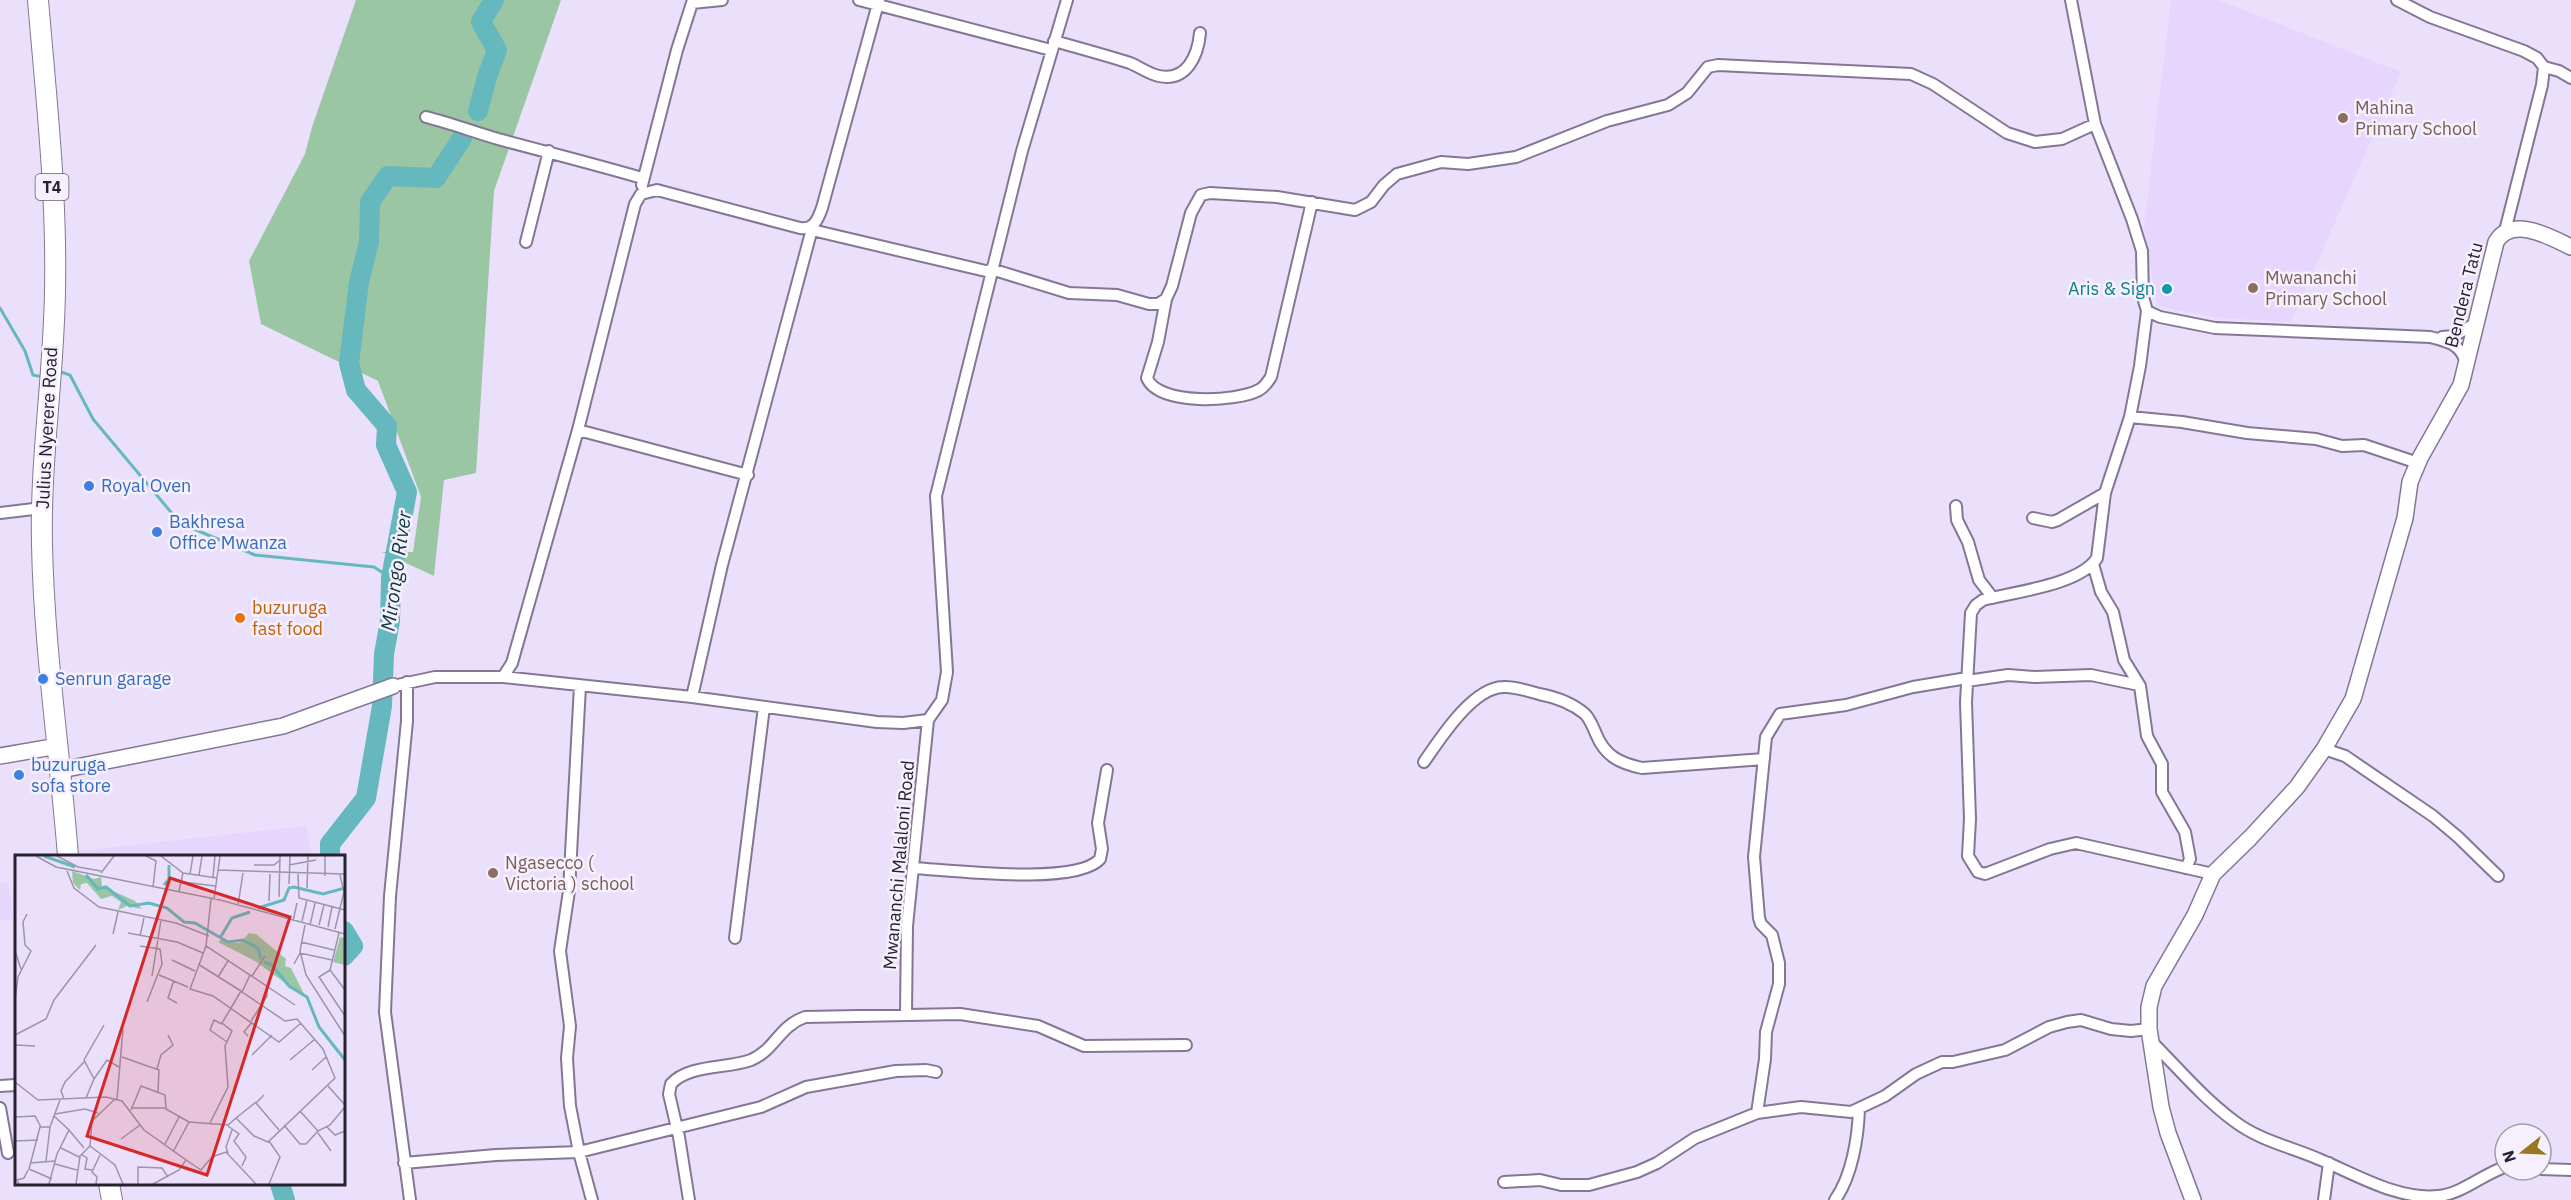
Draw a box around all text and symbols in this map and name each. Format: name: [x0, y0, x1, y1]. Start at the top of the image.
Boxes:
place label: Mahina Primary School: [2355, 96, 2477, 140]
marker: Mahina Primary School: [2336, 111, 2350, 125]
road number: T4: [36, 174, 68, 200]
street label: Bendera Tatu: [2439, 240, 2488, 350]
place label: Mwananchi Primary School: [2265, 266, 2387, 310]
place label: Aris & Sign: [2068, 277, 2155, 300]
marker: Mwananchi Primary School: [2246, 281, 2260, 295]
marker: Aris & Sign: [2160, 282, 2174, 296]
street label: Julius Nyerere Road: [31, 346, 62, 509]
place label: Royal Oven: [101, 474, 191, 497]
marker: Royal Oven: [82, 479, 96, 493]
water label: Mirongo River: [374, 508, 417, 633]
place label: Bakhresa Office Mwanza: [169, 510, 287, 554]
marker: Bakhresa Office Mwanza: [150, 525, 164, 539]
place label: buzuruga fast food: [252, 596, 328, 640]
marker: buzuruga fast food: [233, 611, 247, 625]
place label: Senrun garage: [55, 667, 171, 690]
marker: Senrun garage: [36, 672, 50, 686]
place label: buzuruga sofa store: [31, 753, 111, 797]
street label: Mwananchi Malaloni Road: [878, 759, 919, 971]
marker: buzuruga sofa store: [12, 768, 26, 782]
place label: Ngasecco ( Victoria ) school: [505, 851, 634, 895]
inset map: [15, 855, 345, 1185]
marker: Ngasecco ( Victoria ) school: [486, 866, 500, 880]
north arrow: [2493, 1122, 2553, 1182]
text: N: [2497, 1148, 2520, 1165]

